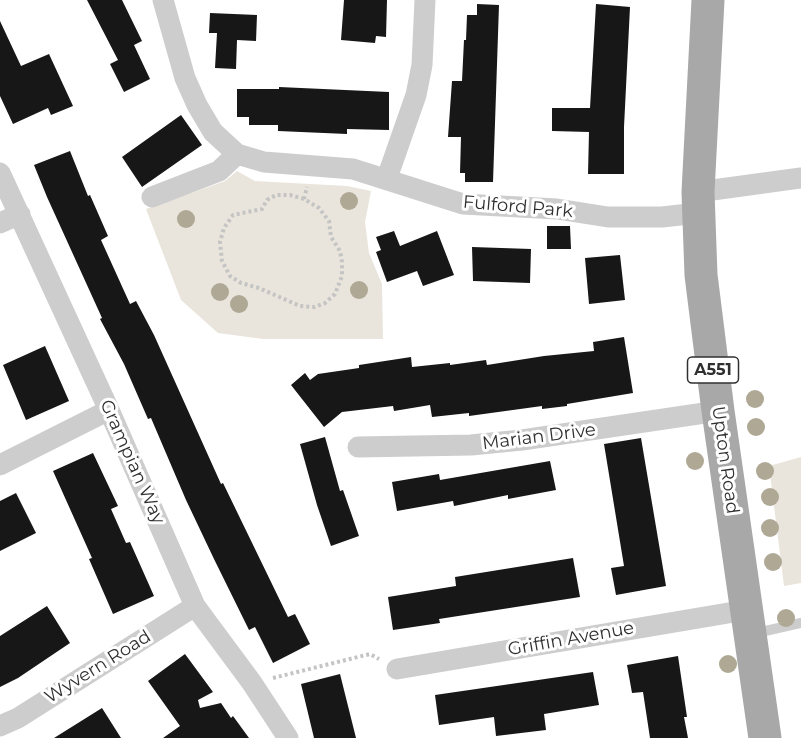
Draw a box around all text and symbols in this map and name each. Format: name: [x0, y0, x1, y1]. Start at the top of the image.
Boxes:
street label: Fulford Park: [462, 191, 574, 223]
road number: A551: [688, 357, 738, 383]
street label: Grampian Way: [95, 397, 169, 527]
street label: Upton Road: [707, 405, 743, 515]
street label: Marian Drive: [481, 419, 597, 455]
street label: Griffin Avenue: [506, 617, 636, 661]
street label: Wyvern Road: [41, 626, 155, 708]

